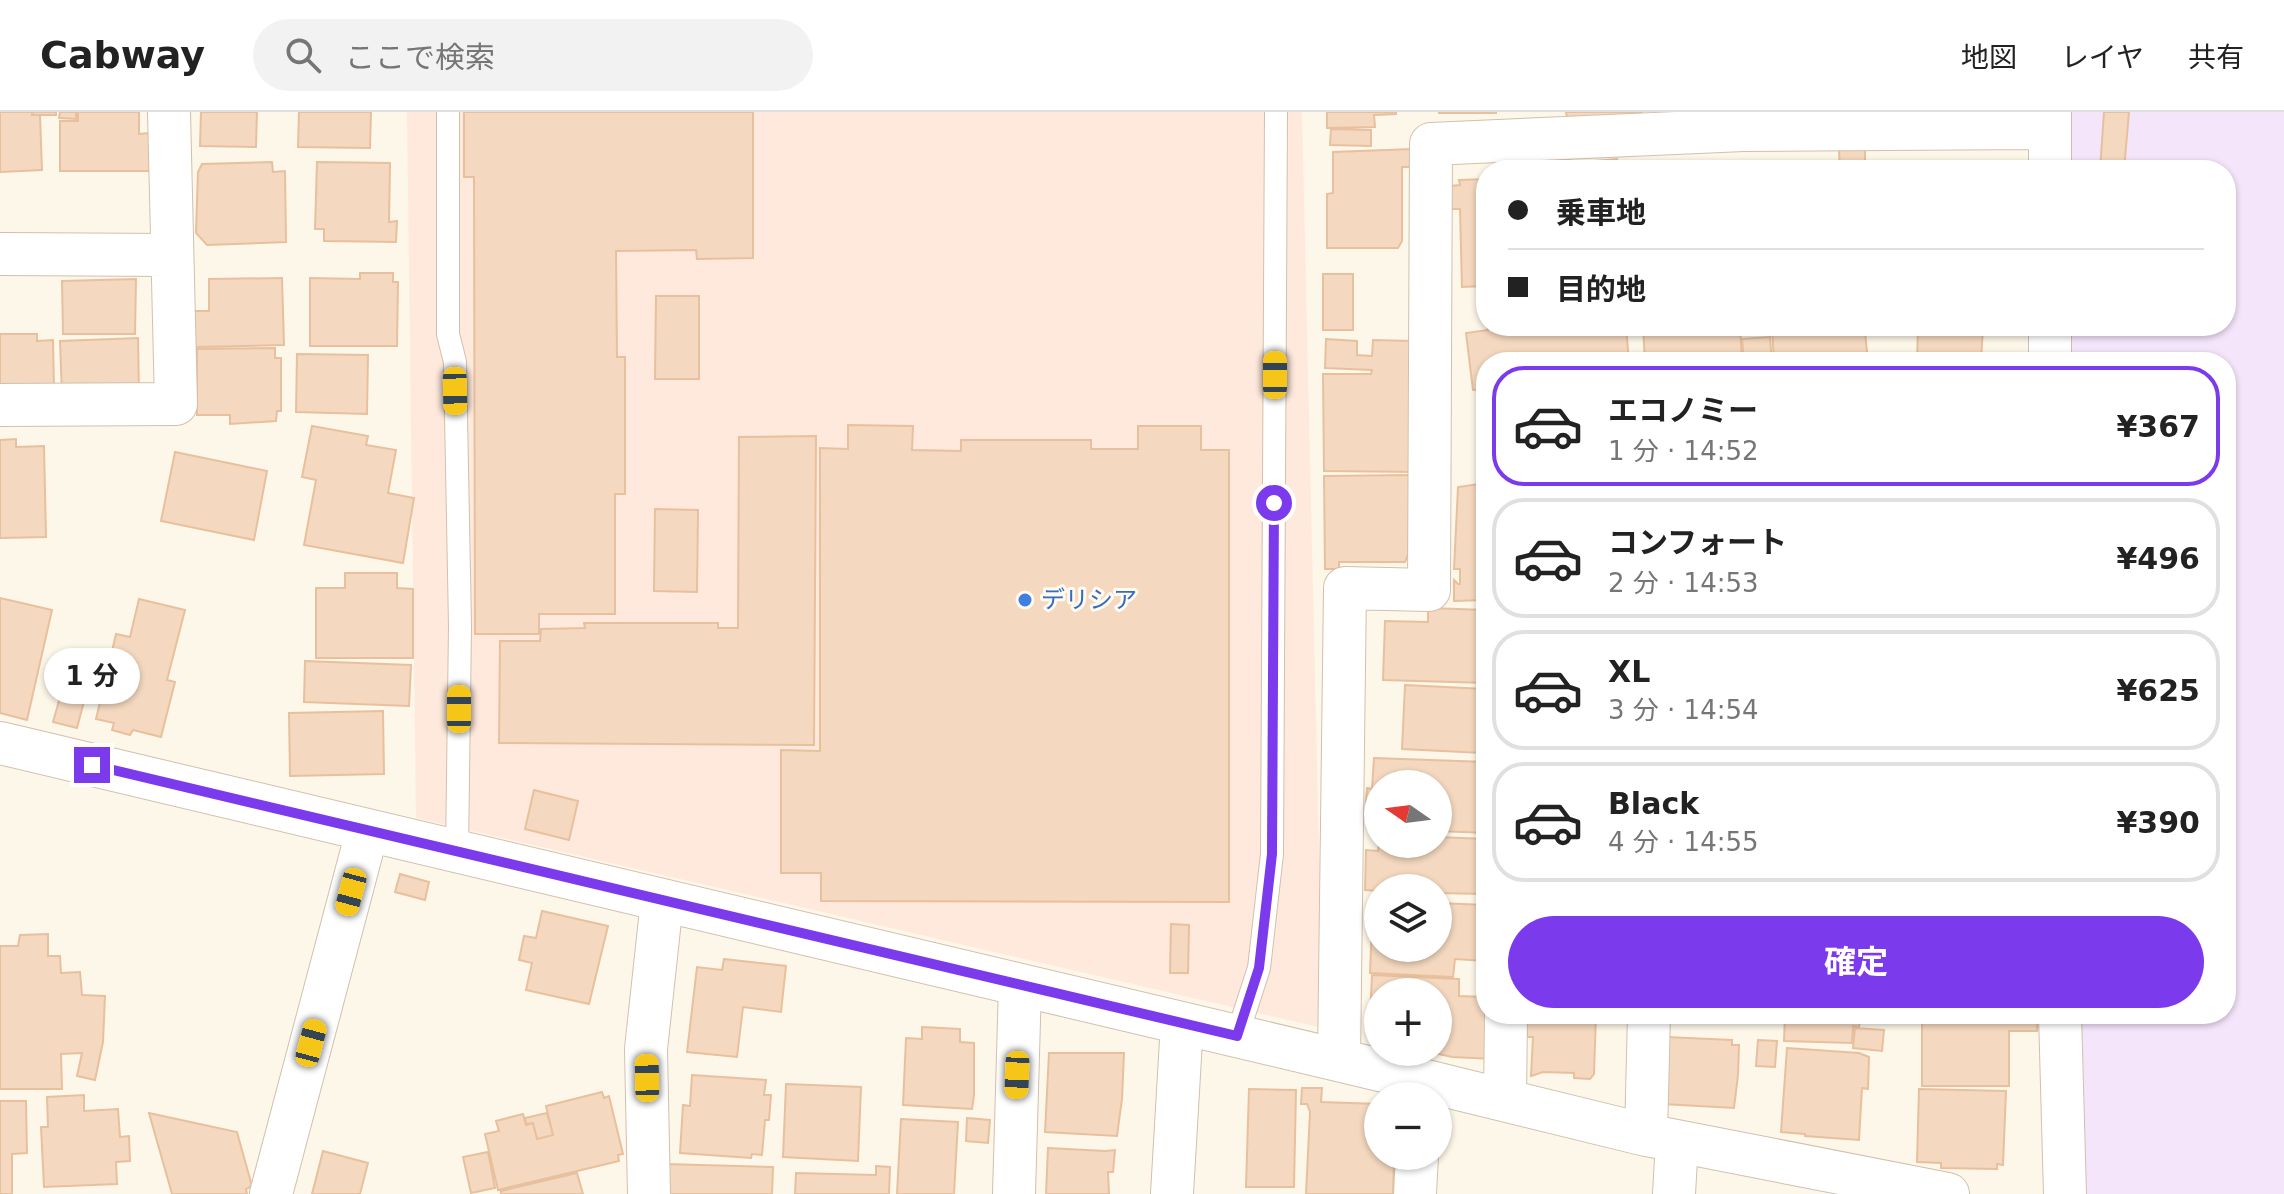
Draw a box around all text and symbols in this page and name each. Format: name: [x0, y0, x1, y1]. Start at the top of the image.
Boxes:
search box: [253, 19, 813, 91]
text: Cabway: [40, 33, 205, 77]
icon: search: [281, 33, 325, 77]
text: ここで検索: [345, 40, 495, 75]
text: 地図: [1961, 41, 2017, 74]
text: レイヤ: [2061, 41, 2144, 74]
text: 共有: [2188, 41, 2244, 74]
text: 乗車地: [1556, 195, 1646, 230]
text: 目的地: [1556, 272, 1646, 307]
car: [1263, 351, 1287, 399]
car: [443, 367, 467, 415]
icon: car: [1512, 390, 1584, 462]
text: エコノミー: [1608, 393, 1758, 428]
text: ¥367: [2117, 409, 2200, 444]
text: 1 分 · 14:52: [1608, 436, 1759, 466]
route start: [1256, 485, 1292, 521]
icon: car: [1512, 522, 1584, 594]
text: コンフォート: [1608, 525, 1787, 560]
text: ¥496: [2117, 541, 2200, 576]
text: 2 分 · 14:53: [1608, 568, 1759, 598]
place label: デリシア: [1041, 586, 1137, 614]
marker: デリシア: [1016, 591, 1034, 609]
callout: 1 分: [44, 649, 140, 705]
icon: car: [1512, 654, 1584, 726]
text: XL: [1608, 654, 1650, 689]
text: 1 分: [65, 661, 119, 691]
text: ¥625: [2117, 673, 2200, 708]
car: [447, 685, 471, 733]
text: 3 分 · 14:54: [1608, 695, 1759, 725]
route end: [74, 747, 110, 783]
north arrow: [1364, 770, 1452, 858]
map controls: [1364, 770, 1452, 1170]
icon: car: [1512, 786, 1584, 858]
text: Black: [1608, 786, 1699, 821]
text: ¥390: [2117, 805, 2200, 840]
text: 4 分 · 14:55: [1608, 827, 1759, 857]
car: [333, 866, 369, 918]
button: layers: [1364, 874, 1452, 962]
button: 確定: [1508, 916, 2204, 1008]
button: +: [1364, 978, 1452, 1066]
car: [293, 1017, 329, 1069]
car: [1004, 1051, 1030, 1099]
car: [635, 1054, 659, 1102]
button: −: [1364, 1082, 1452, 1170]

